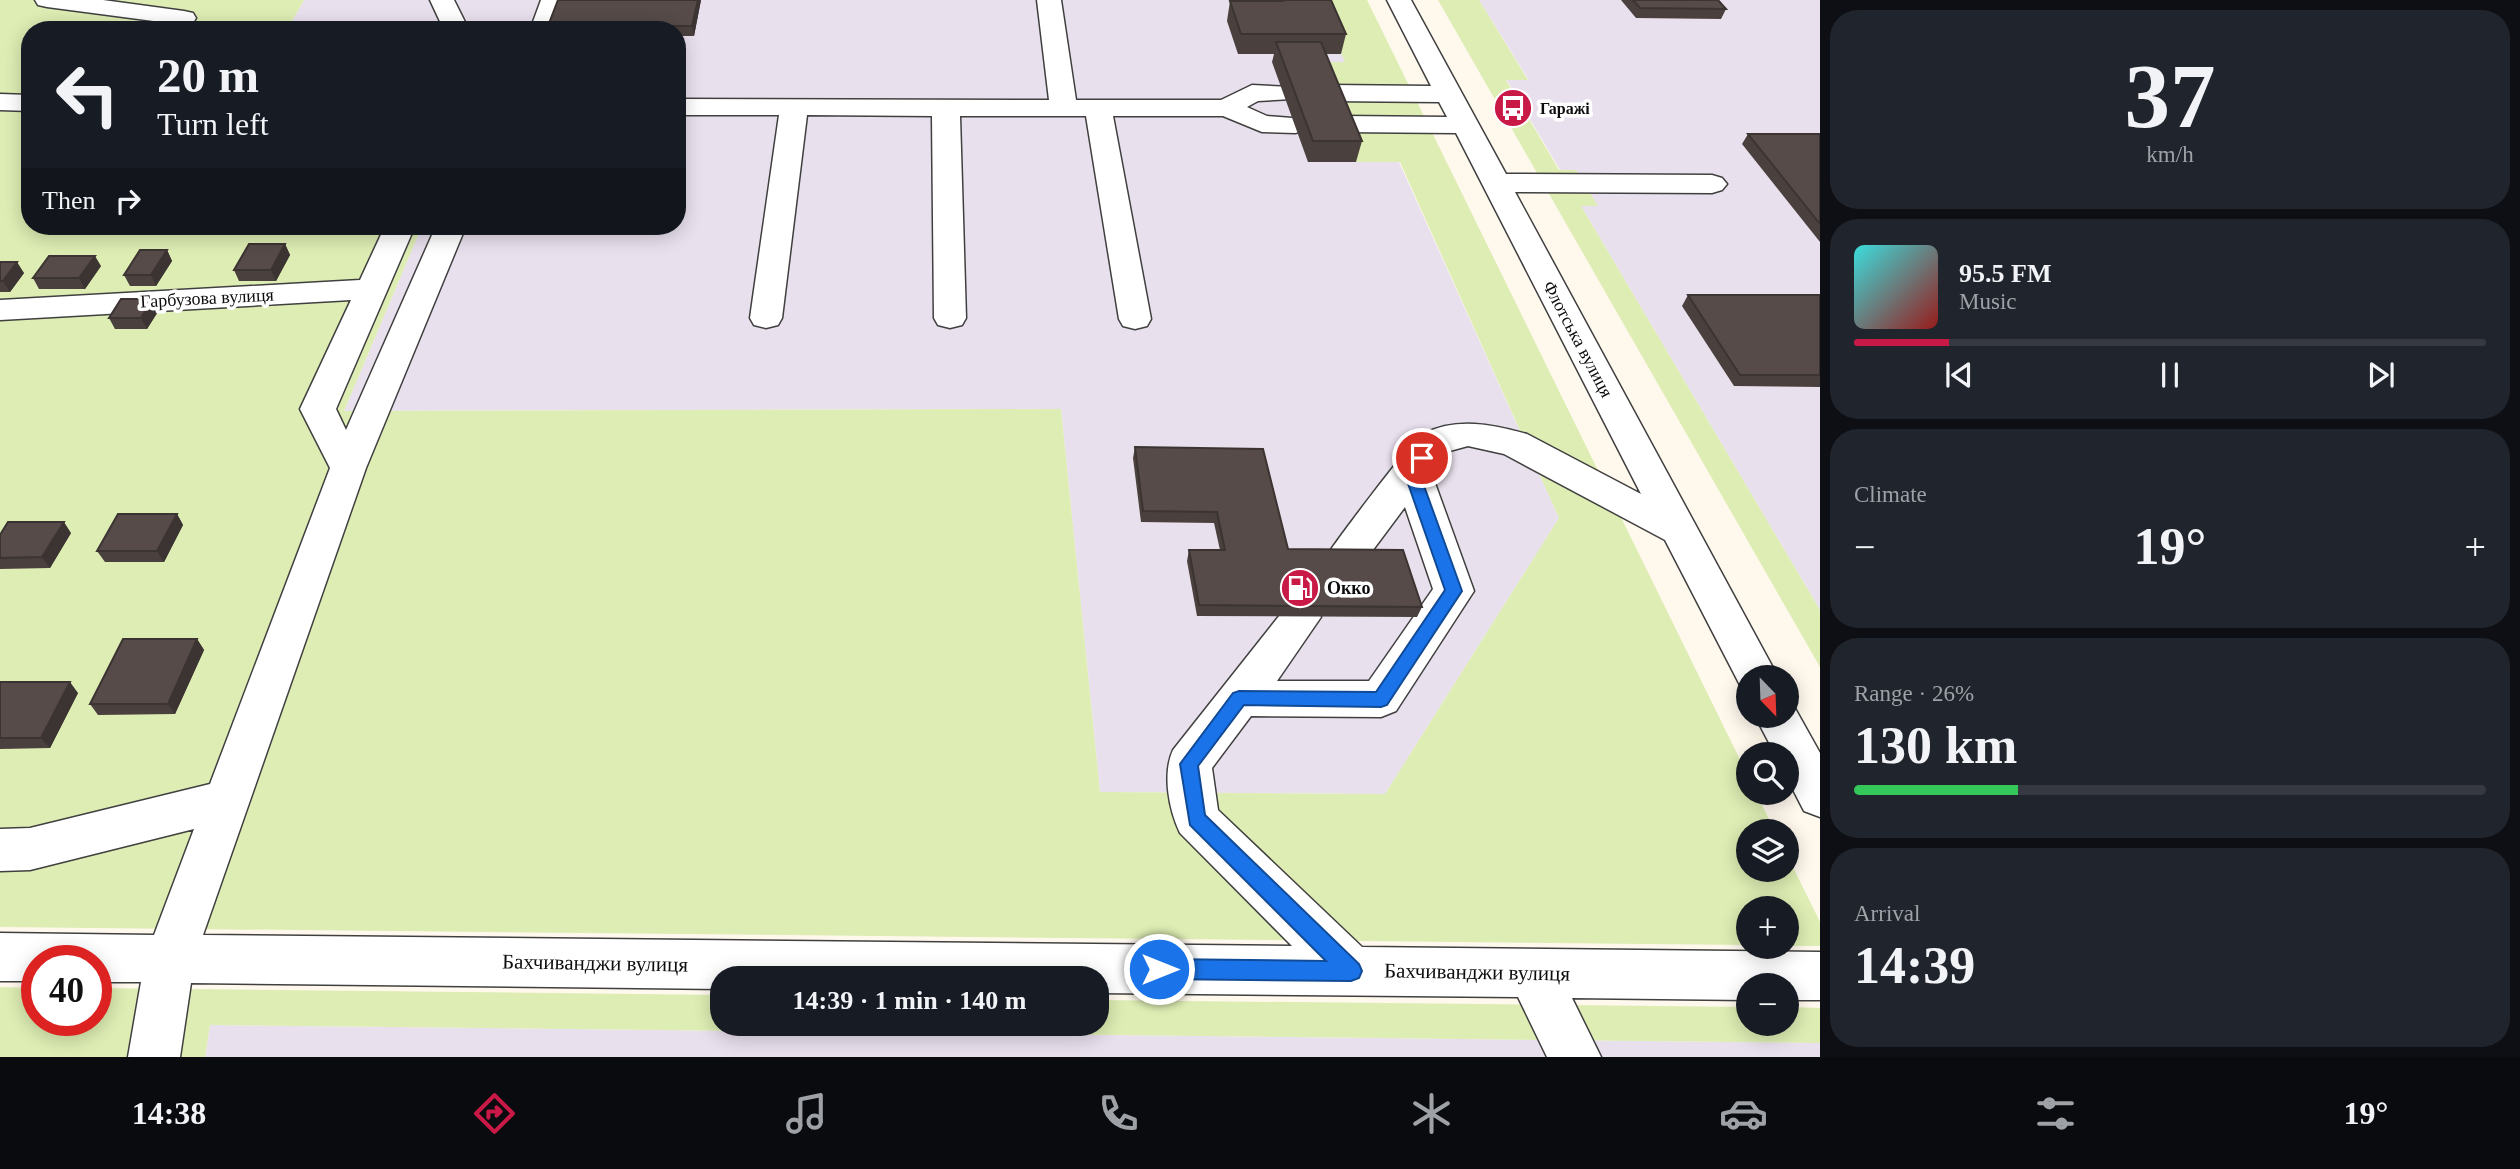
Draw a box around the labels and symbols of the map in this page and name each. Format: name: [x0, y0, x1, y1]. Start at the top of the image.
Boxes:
bus stop icon: Гаражі: [1492, 87, 1534, 129]
place label: Гаражі: [1540, 100, 1590, 118]
street label: Флотська вулиця: [1539, 277, 1617, 401]
street label: Гарбузова вулиця: [140, 285, 274, 311]
pin: [1392, 428, 1452, 488]
fuel station icon: Окко: [1279, 567, 1321, 609]
place label: Окко: [1327, 578, 1371, 598]
north arrow: [1736, 665, 1799, 728]
position arrow: [1122, 932, 1196, 1006]
speed limit sign: 40: [21, 945, 112, 1036]
street label: Бахчиванджи вулиця: [502, 949, 688, 977]
street label: Бахчиванджи вулиця: [1384, 958, 1570, 986]

